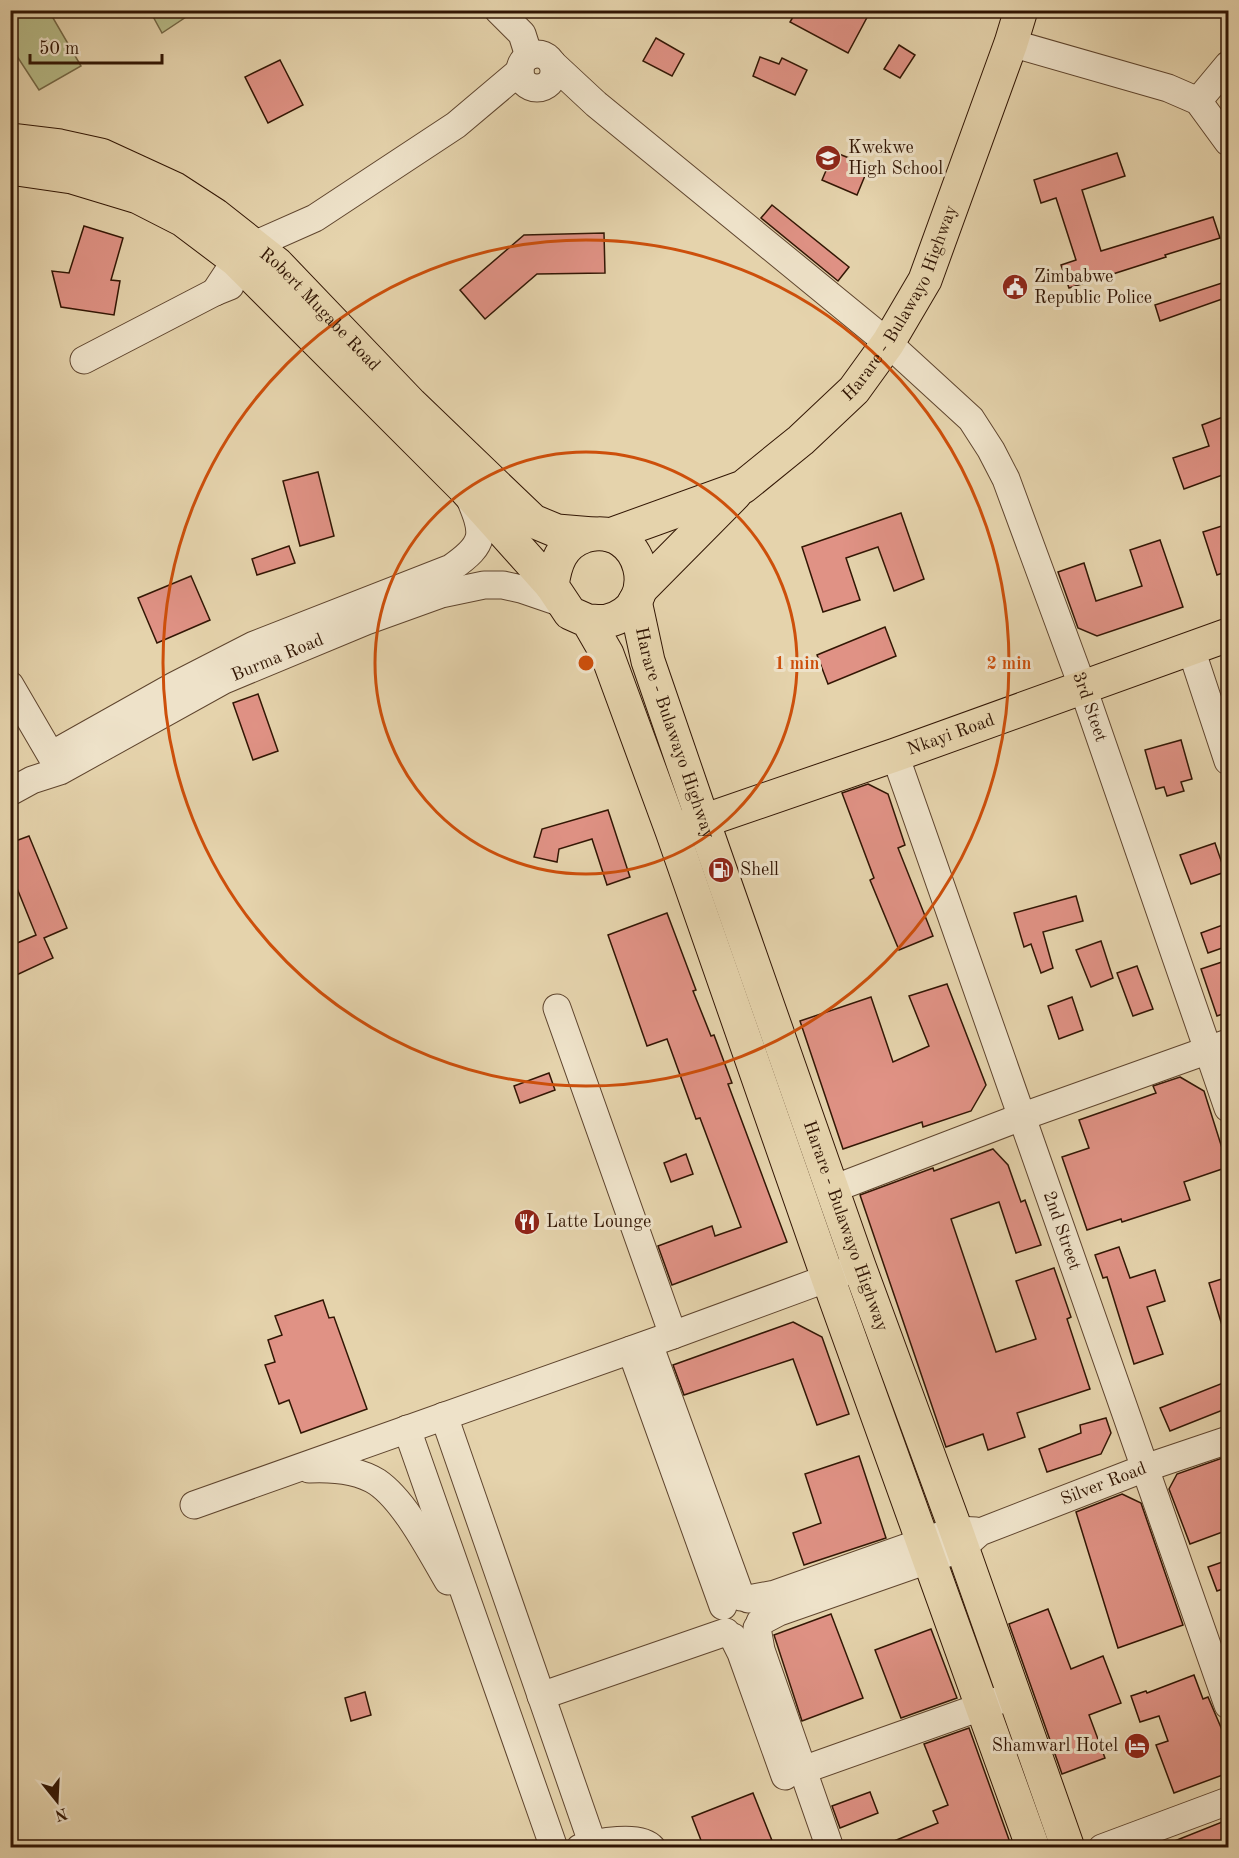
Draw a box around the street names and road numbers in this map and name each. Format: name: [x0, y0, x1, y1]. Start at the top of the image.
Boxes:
street label: Harare - Bulawayo Highway: [839, 202, 961, 405]
street label: Robert Mugabe Road: [256, 245, 383, 375]
street label: Harare - Bulawayo Highway: [632, 625, 718, 842]
street label: Burma Road: [229, 631, 326, 685]
street label: 3rd Steet: [1069, 670, 1110, 744]
street label: Nkayi Road: [905, 711, 997, 759]
street label: Harare - Bulawayo Highway: [800, 1118, 891, 1334]
street label: 2nd Street: [1040, 1189, 1084, 1272]
street label: Silver Road: [1058, 1459, 1149, 1509]

